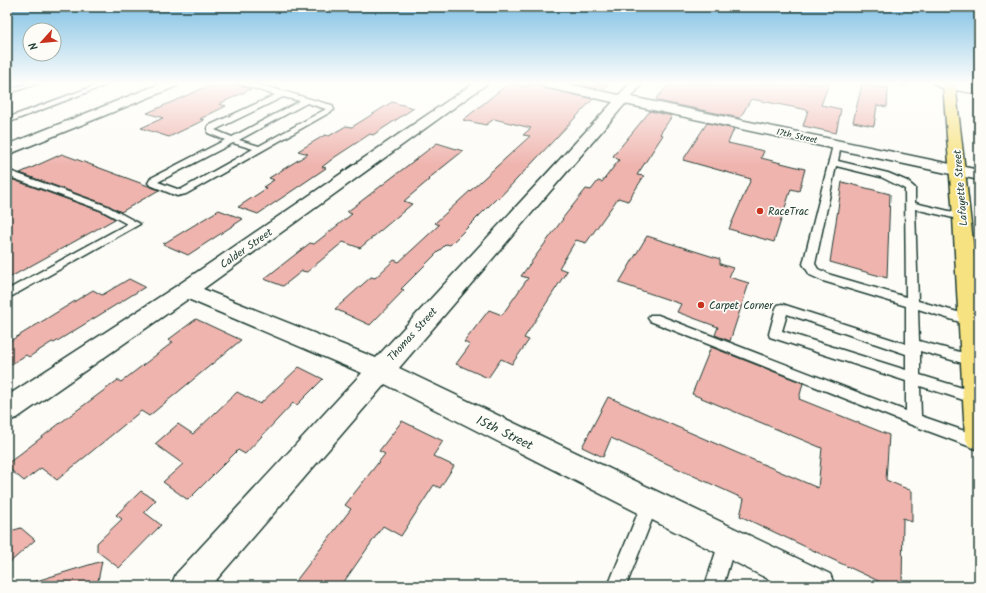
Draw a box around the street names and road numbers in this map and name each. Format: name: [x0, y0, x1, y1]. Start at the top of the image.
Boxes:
street label: 17th Street: [775, 125, 819, 148]
street label: Lafayette Street: [949, 148, 973, 227]
street label: Calder Street: [216, 224, 277, 274]
street label: Thomas Street: [383, 303, 443, 366]
street label: 15th Street: [472, 410, 537, 457]

